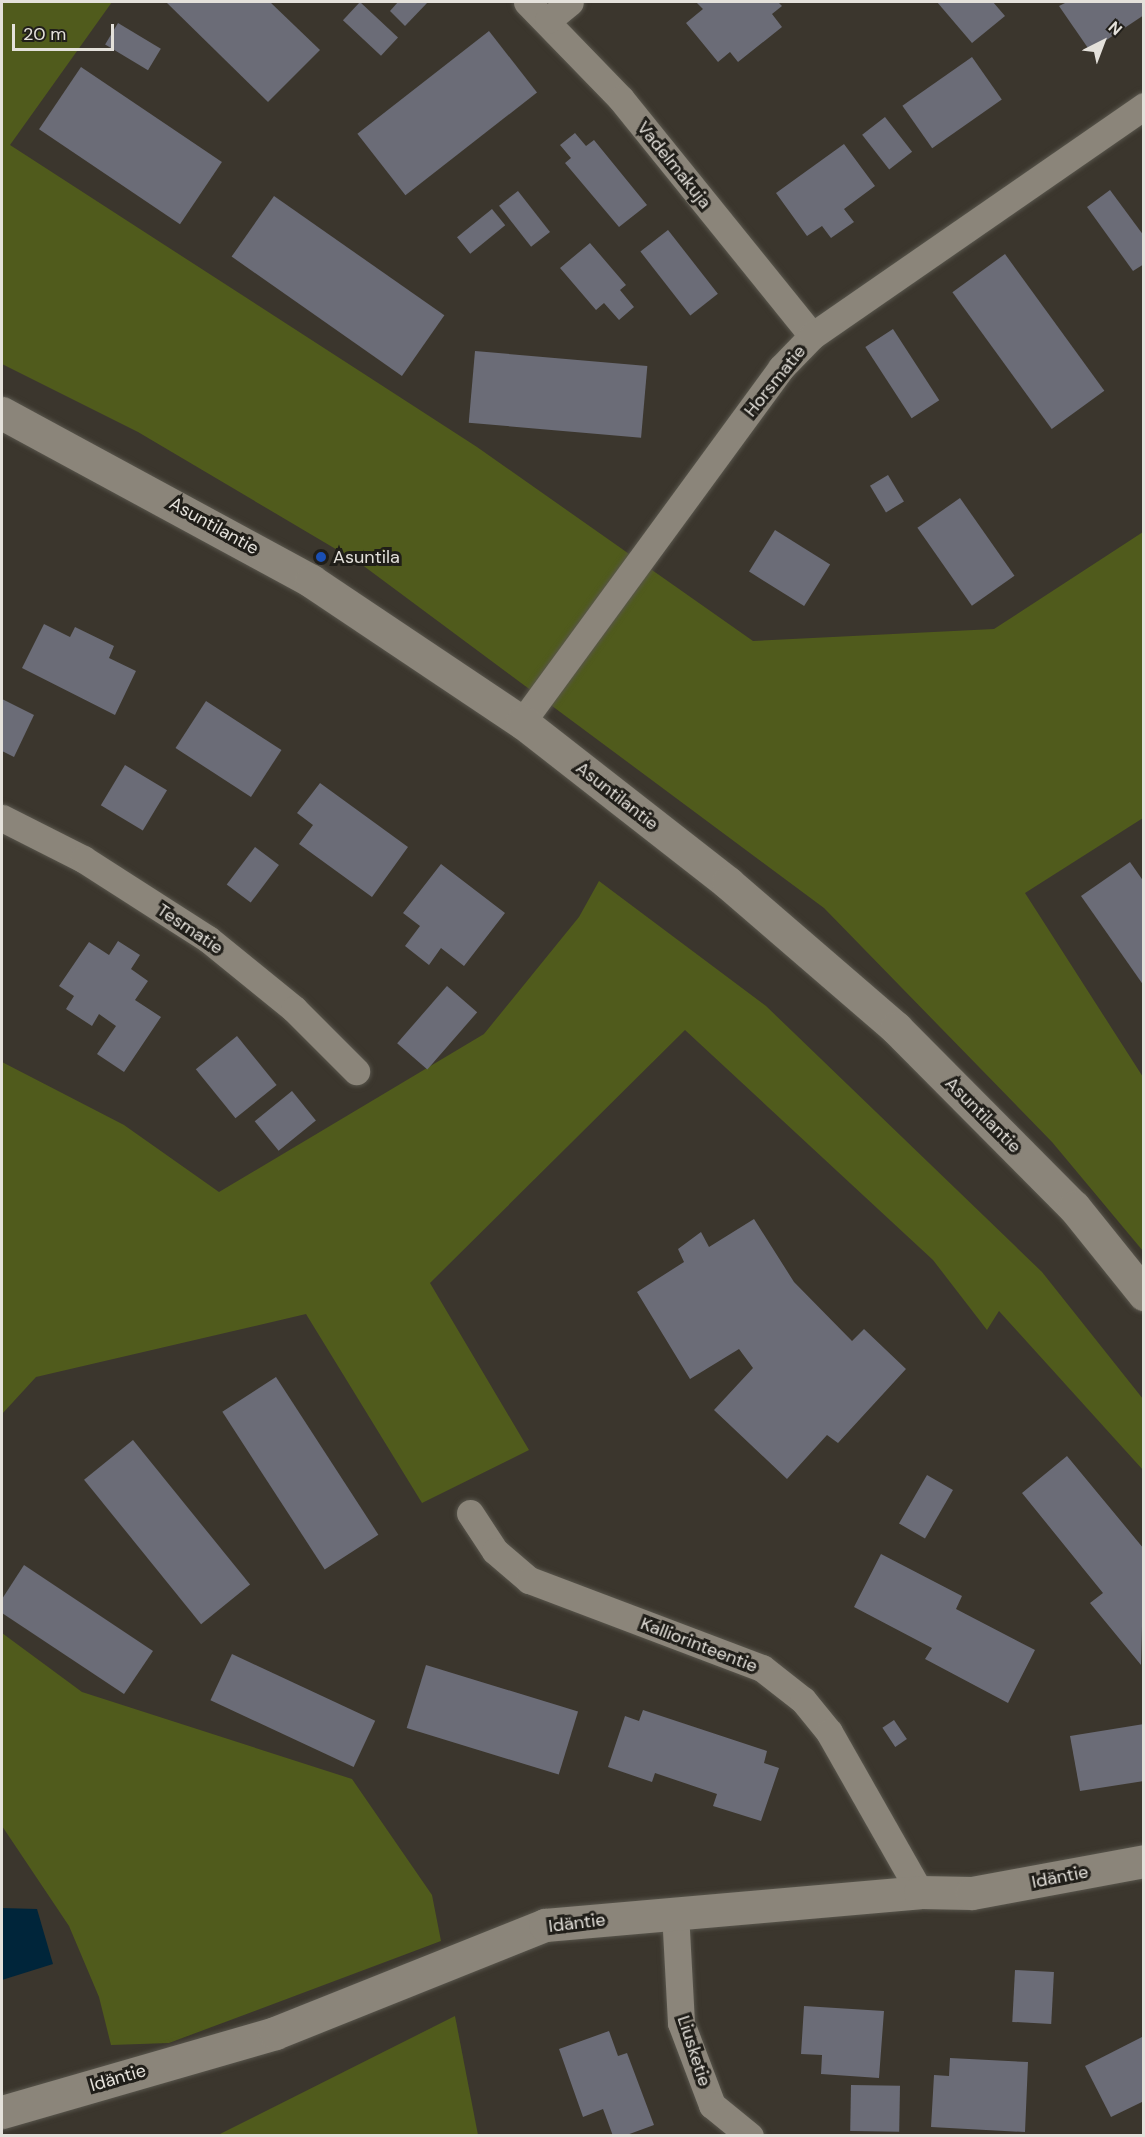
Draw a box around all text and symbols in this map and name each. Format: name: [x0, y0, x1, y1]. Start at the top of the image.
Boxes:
scale bar: [15, 12, 117, 50]
north arrow: [1073, 12, 1133, 72]
text: N: [1104, 17, 1127, 40]
text: 20 m: [23, 22, 66, 46]
street label: Vadelmakuja: [632, 117, 716, 213]
street label: Horsmatie: [740, 341, 810, 421]
street label: Asuntilantie: [166, 493, 262, 559]
place label: Asuntila: [333, 546, 400, 568]
marker: Asuntila: [314, 550, 328, 564]
street label: Asuntilantie: [571, 757, 663, 835]
street label: Tesmatie: [153, 899, 227, 959]
street label: Asuntilantie: [940, 1072, 1026, 1158]
street label: Kalliorinteentie: [638, 1613, 760, 1677]
street label: Idäntie: [1030, 1861, 1090, 1893]
street label: Idäntie: [547, 1909, 607, 1937]
street label: Liusketie: [672, 2013, 716, 2089]
street label: Idäntie: [88, 2060, 148, 2096]

